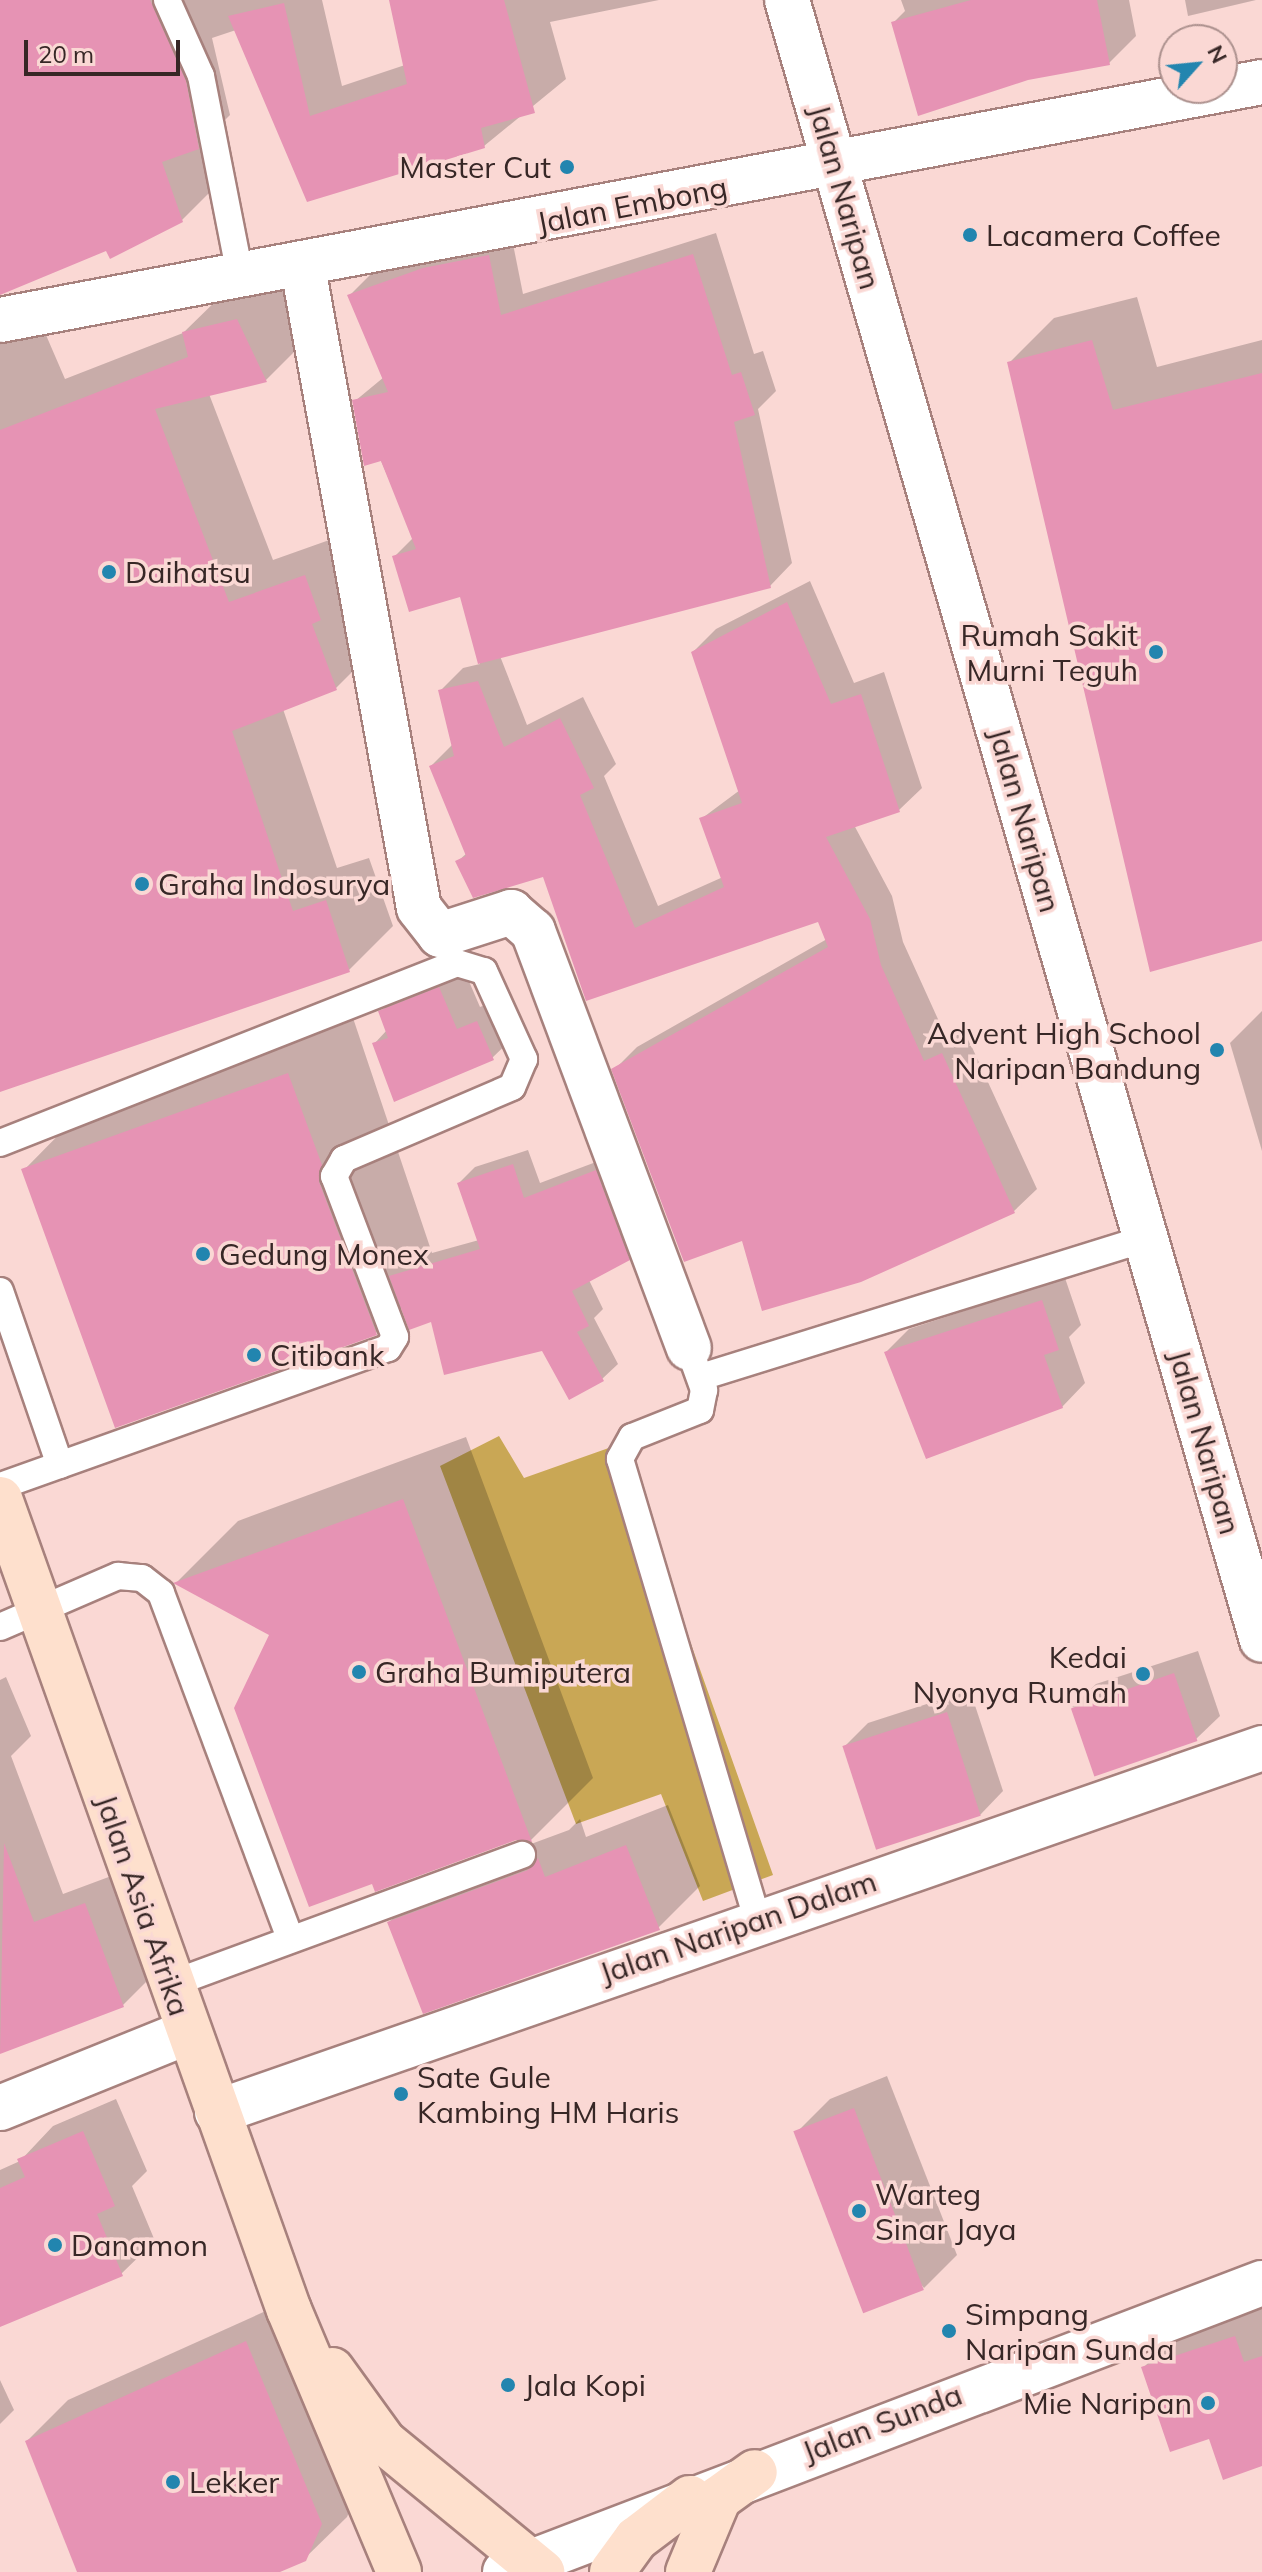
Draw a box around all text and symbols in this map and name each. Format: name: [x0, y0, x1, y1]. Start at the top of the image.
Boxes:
scale bar: [28, 24, 184, 74]
north arrow: [1158, 24, 1238, 104]
text: 20 m: [38, 39, 94, 69]
text: N: [1201, 40, 1234, 68]
street label: Jalan Naripan: [801, 101, 889, 293]
place label: Master Cut: [399, 149, 551, 185]
marker: Master Cut: [558, 158, 576, 176]
street label: Jalan Embong: [534, 169, 730, 241]
place label: Lacamera Coffee: [986, 217, 1221, 253]
marker: Lacamera Coffee: [961, 226, 979, 244]
place label: Daihatsu: [125, 554, 251, 590]
marker: Daihatsu: [100, 563, 118, 581]
place label: Rumah Sakit Murni Teguh: [960, 617, 1138, 688]
marker: Rumah Sakit Murni Teguh: [1145, 641, 1167, 663]
street label: Jalan Naripan: [981, 724, 1069, 916]
place label: Graha Indosurya: [158, 866, 390, 902]
marker: Graha Indosurya: [133, 875, 151, 893]
place label: Advent High School Naripan Bandung: [927, 1015, 1201, 1086]
marker: Advent High School Naripan Bandung: [1208, 1041, 1226, 1059]
place label: Gedung Monex: [219, 1236, 429, 1272]
marker: Gedung Monex: [194, 1245, 212, 1263]
place label: Citibank: [270, 1337, 384, 1373]
marker: Citibank: [245, 1346, 263, 1364]
street label: Jalan Naripan: [1161, 1346, 1249, 1538]
place label: Kedai Nyonya Rumah: [913, 1639, 1127, 1710]
place label: Graha Bumiputera: [375, 1654, 631, 1690]
marker: Graha Bumiputera: [350, 1663, 368, 1681]
marker: Kedai Nyonya Rumah: [1134, 1665, 1152, 1683]
street label: Jalan Asia Afrika: [88, 1790, 198, 2020]
street label: Jalan Naripan Dalam: [595, 1863, 881, 1991]
place label: Sate Gule Kambing HM Haris: [417, 2059, 679, 2130]
marker: Sate Gule Kambing HM Haris: [392, 2085, 410, 2103]
place label: Warteg Sinar Jaya: [875, 2176, 1016, 2246]
marker: Warteg Sinar Jaya: [850, 2202, 868, 2220]
place label: Danamon: [71, 2227, 208, 2263]
marker: Danamon: [46, 2236, 64, 2254]
place label: Simpang Naripan Sunda: [965, 2296, 1174, 2366]
marker: Simpang Naripan Sunda: [940, 2322, 958, 2340]
place label: Jala Kopi: [524, 2367, 646, 2403]
marker: Jala Kopi: [499, 2376, 517, 2394]
street label: Jalan Sunda: [797, 2376, 967, 2470]
place label: Mie Naripan: [1023, 2385, 1192, 2421]
marker: Mie Naripan: [1199, 2394, 1217, 2412]
place label: Lekker: [189, 2464, 279, 2500]
marker: Lekker: [164, 2473, 182, 2491]

